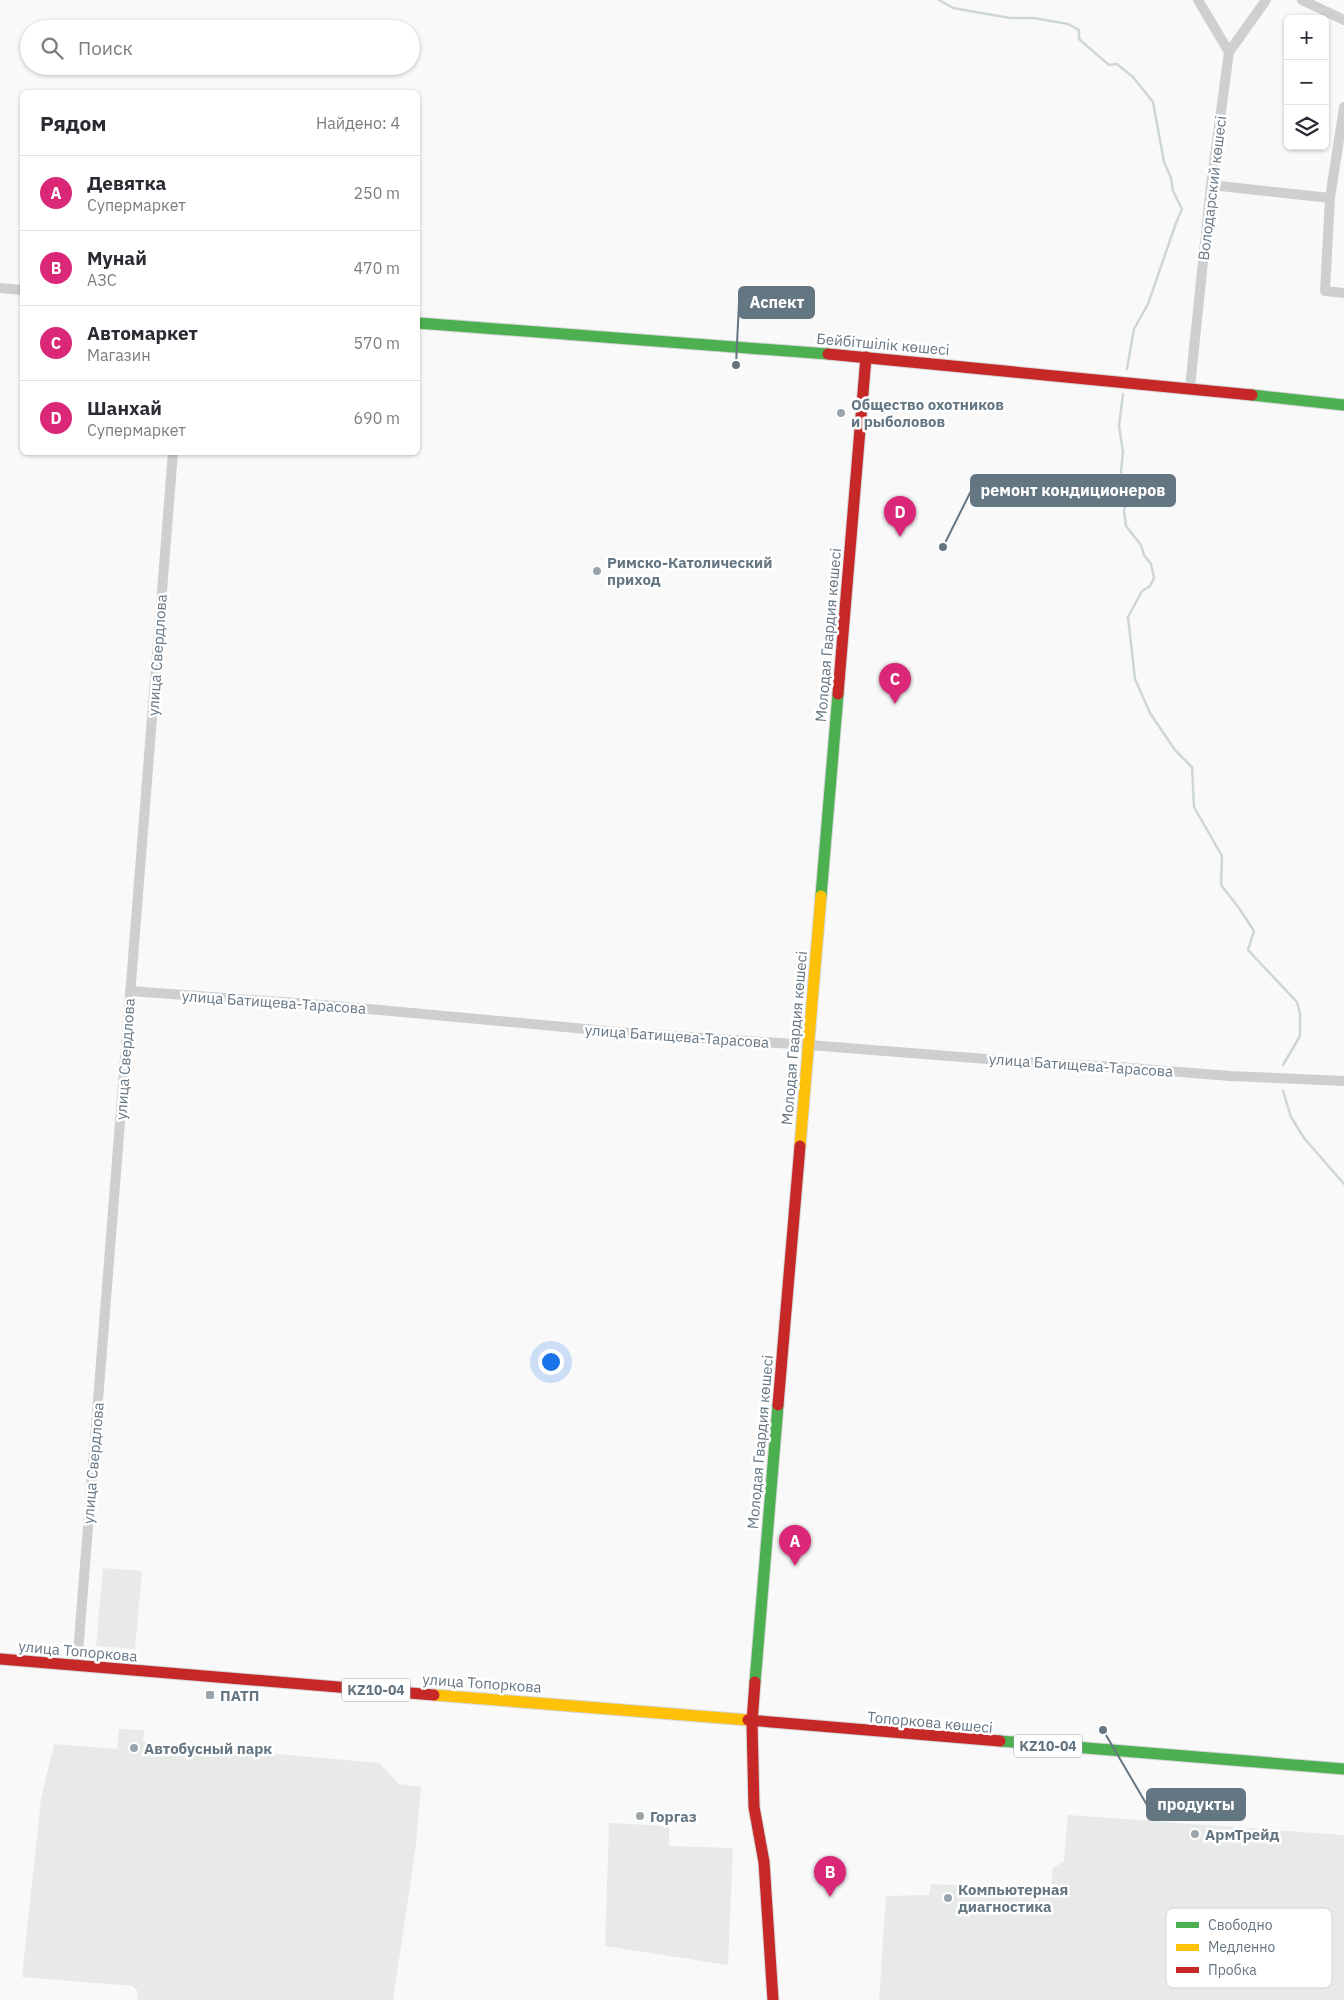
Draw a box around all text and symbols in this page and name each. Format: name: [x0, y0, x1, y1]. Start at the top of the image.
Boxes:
map controls: [1284, 15, 1329, 150]
button: +: [1284, 15, 1329, 60]
search box: [20, 20, 420, 75]
icon: search: [38, 34, 66, 62]
text: Поиск: [78, 36, 133, 60]
button: −: [1284, 60, 1329, 105]
button: layers: [1284, 105, 1329, 150]
text: Рядом: [40, 109, 107, 137]
text: Найдено: 4: [316, 113, 400, 133]
street label: Володарский көшесі: [1194, 115, 1230, 261]
text: Девятка: [87, 171, 166, 195]
text: A: [51, 183, 61, 203]
text: 250 m: [353, 183, 400, 203]
text: Супермаркет: [87, 195, 186, 215]
text: Мунай: [87, 246, 147, 270]
text: B: [51, 258, 61, 278]
text: 470 m: [353, 258, 400, 278]
text: АЗС: [87, 270, 117, 290]
callout: Аспект: [739, 287, 814, 318]
text: Аспект: [750, 292, 805, 312]
text: Автомаркет: [87, 321, 198, 345]
street label: Бейбітшілік көшесі: [816, 329, 950, 359]
text: C: [51, 333, 61, 353]
text: 570 m: [353, 333, 400, 353]
text: Магазин: [87, 345, 151, 365]
place label: Общество охотников и рыболовов: [851, 395, 1004, 431]
text: Шанхай: [87, 396, 162, 420]
marker: Общество охотников и рыболовов: [835, 407, 847, 419]
text: D: [50, 408, 62, 428]
text: 690 m: [353, 408, 400, 428]
text: Супермаркет: [87, 420, 186, 440]
callout: ремонт кондиционеров: [971, 475, 1175, 506]
text: ремонт кондиционеров: [981, 480, 1165, 500]
pin: D: [884, 496, 916, 537]
street label: Молодая Гвардия көшесі: [811, 547, 845, 723]
place label: Римско-Католический приход: [607, 553, 772, 589]
marker: Римско-Католический приход: [591, 565, 603, 577]
street label: улица Свердлова: [143, 594, 171, 716]
pin: C: [879, 663, 911, 704]
street label: Молодая Гвардия көшесі: [777, 950, 811, 1126]
street label: улица Батищева-Тарасова: [181, 986, 367, 1018]
street label: улица Свердлова: [111, 998, 139, 1120]
street label: улица Батищева-Тарасова: [584, 1020, 770, 1052]
street label: улица Батищева-Тарасова: [988, 1049, 1174, 1081]
your location: [538, 1349, 564, 1375]
street label: Молодая Гвардия көшесі: [743, 1354, 777, 1530]
street label: улица Свердлова: [78, 1401, 108, 1525]
pin: A: [779, 1525, 811, 1566]
street label: улица Топоркова: [18, 1636, 138, 1666]
street label: улица Топоркова: [422, 1669, 542, 1697]
road number: KZ10-04: [342, 1678, 410, 1702]
place label: ПАТП: [220, 1686, 259, 1705]
marker: ПАТП: [204, 1689, 216, 1701]
street label: Топоркова көшесі: [866, 1707, 994, 1737]
road number: KZ10-04: [1014, 1734, 1082, 1758]
place label: Автобусный парк: [144, 1739, 272, 1758]
marker: Автобусный парк: [128, 1742, 140, 1754]
callout: продукты: [1147, 1789, 1245, 1820]
text: продукты: [1157, 1794, 1235, 1814]
place label: Горгаз: [650, 1807, 697, 1826]
marker: Горгаз: [634, 1810, 646, 1822]
place label: АрмТрейд: [1205, 1825, 1279, 1844]
marker: АрмТрейд: [1189, 1828, 1201, 1840]
pin: B: [814, 1856, 846, 1897]
place label: Компьютерная диагностика: [958, 1880, 1068, 1916]
marker: Компьютерная диагностика: [942, 1892, 954, 1904]
legend: [1166, 1908, 1332, 1988]
text: Свободно: [1208, 1916, 1273, 1934]
text: Медленно: [1208, 1938, 1276, 1956]
text: Пробка: [1208, 1961, 1257, 1979]

